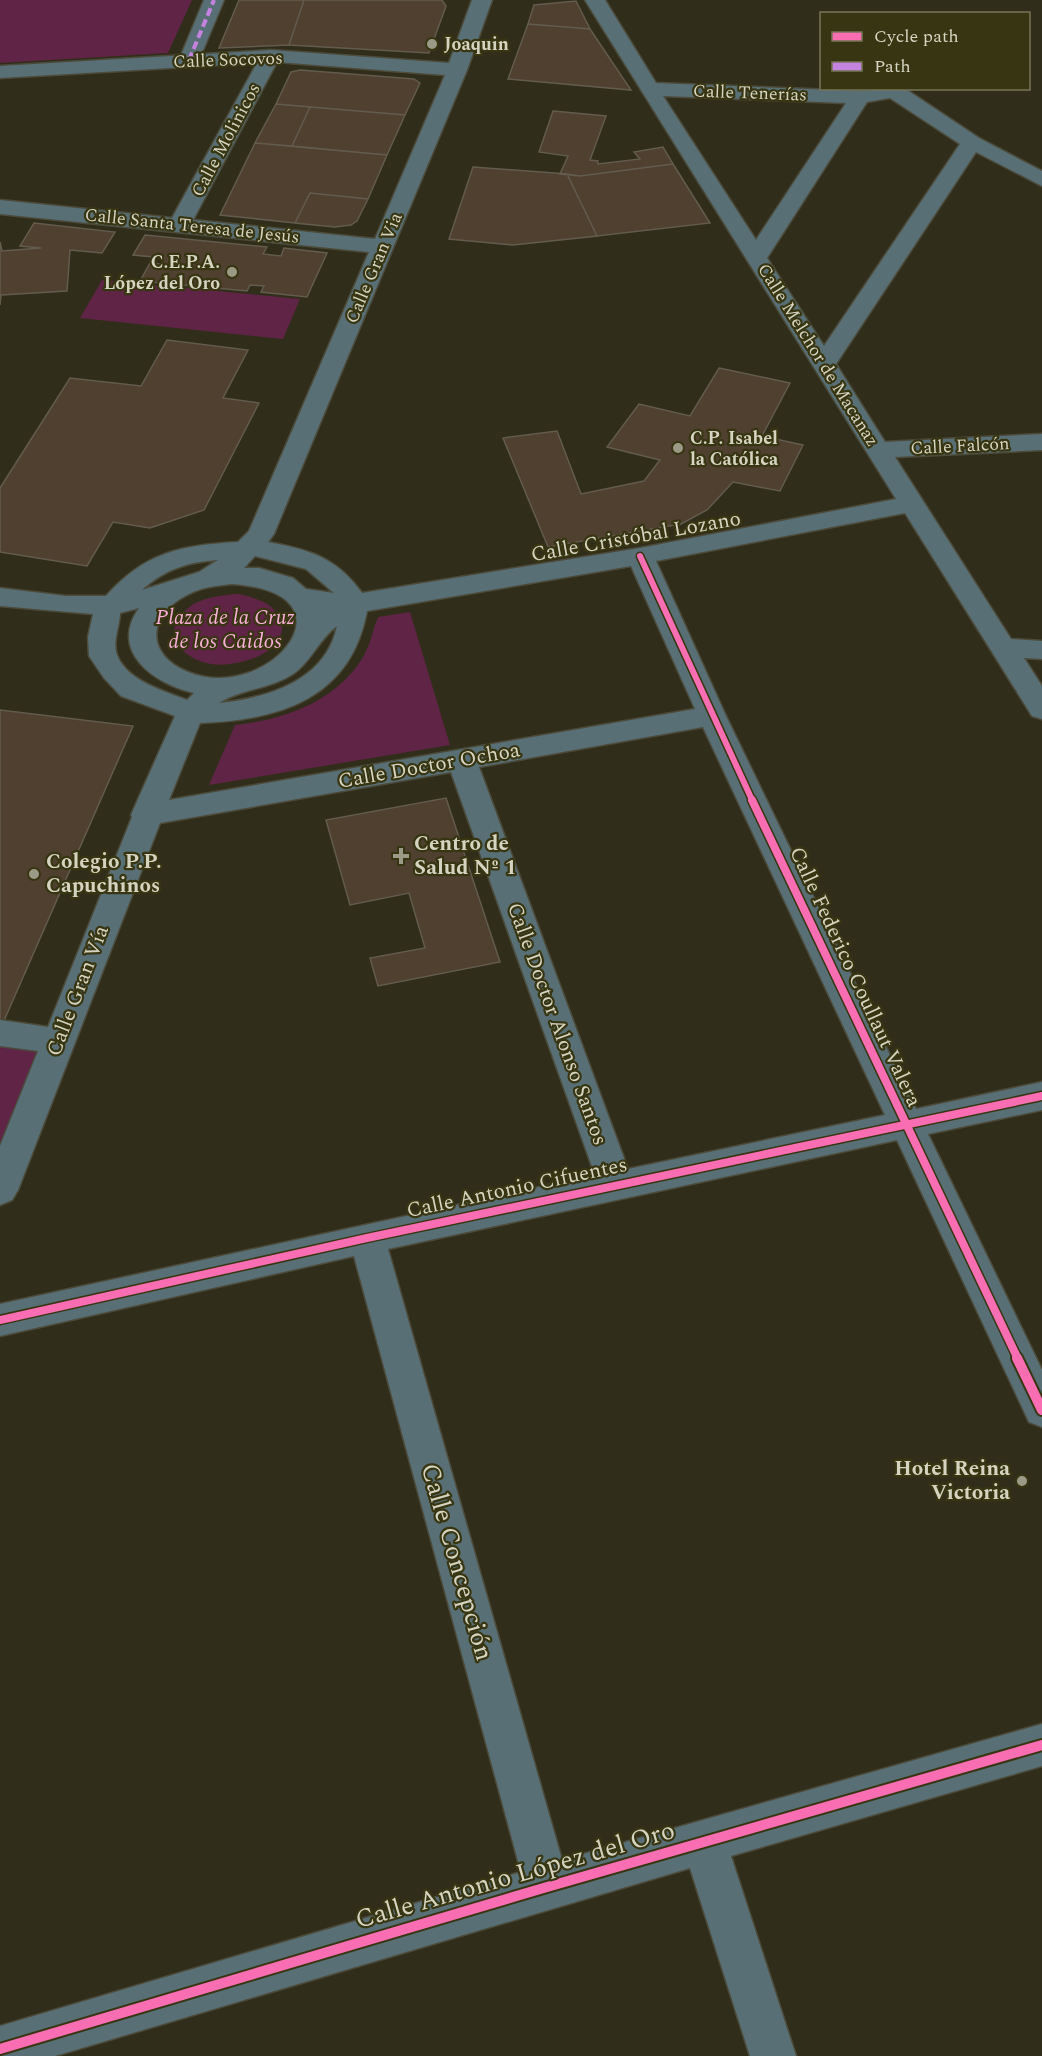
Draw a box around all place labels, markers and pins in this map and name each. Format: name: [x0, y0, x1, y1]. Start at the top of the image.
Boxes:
place label: Joaquin: [444, 31, 509, 58]
marker: Joaquin: [425, 37, 439, 51]
place label: C.E.P.A. López del Oro: [104, 249, 220, 297]
marker: C.E.P.A. López del Oro: [225, 265, 239, 279]
place label: C.P. Isabel la Católica: [690, 425, 779, 473]
marker: C.P. Isabel la Católica: [671, 441, 685, 455]
place label: Centro de Salud Nº 1: [414, 828, 517, 884]
place label: Colegio P.P. Capuchinos: [46, 846, 162, 902]
marker: Centro de Salud Nº 1: [392, 847, 410, 865]
marker: Colegio P.P. Capuchinos: [27, 867, 41, 881]
place label: Hotel Reina Victoria: [894, 1453, 1010, 1509]
marker: Hotel Reina Victoria: [1015, 1474, 1029, 1488]

